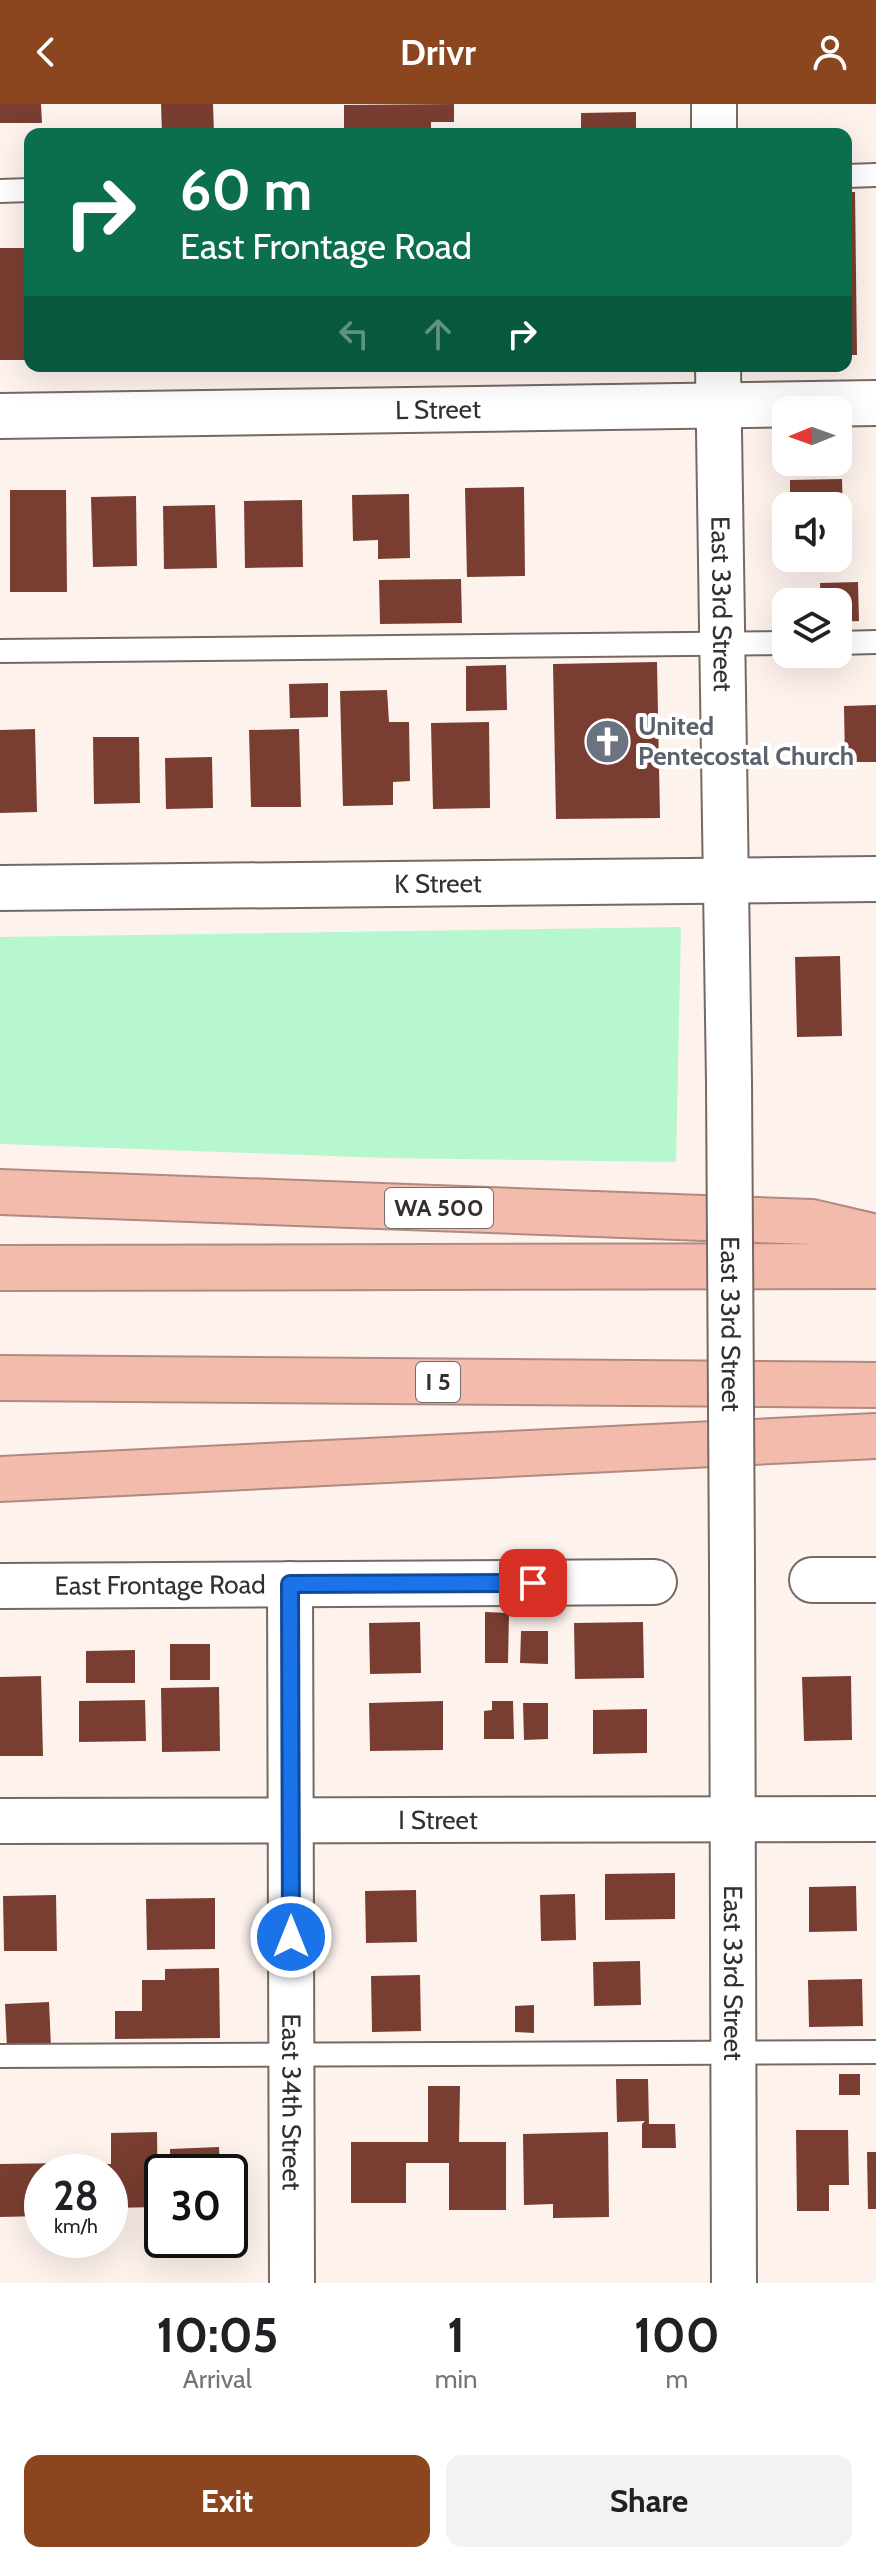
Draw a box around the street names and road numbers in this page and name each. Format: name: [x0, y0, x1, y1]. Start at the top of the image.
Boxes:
street label: L Street: [395, 393, 481, 426]
street label: East 33rd Street: [704, 516, 739, 692]
street label: K Street: [394, 867, 482, 900]
road number: WA 500: [385, 1188, 493, 1228]
street label: East 33rd Street: [714, 1236, 747, 1412]
road number: I 5: [416, 1362, 460, 1402]
street label: East Frontage Road: [54, 1568, 266, 1602]
street label: I Street: [398, 1804, 478, 1836]
street label: East 33rd Street: [717, 1885, 749, 2061]
street label: East 34th Street: [275, 2013, 308, 2191]

